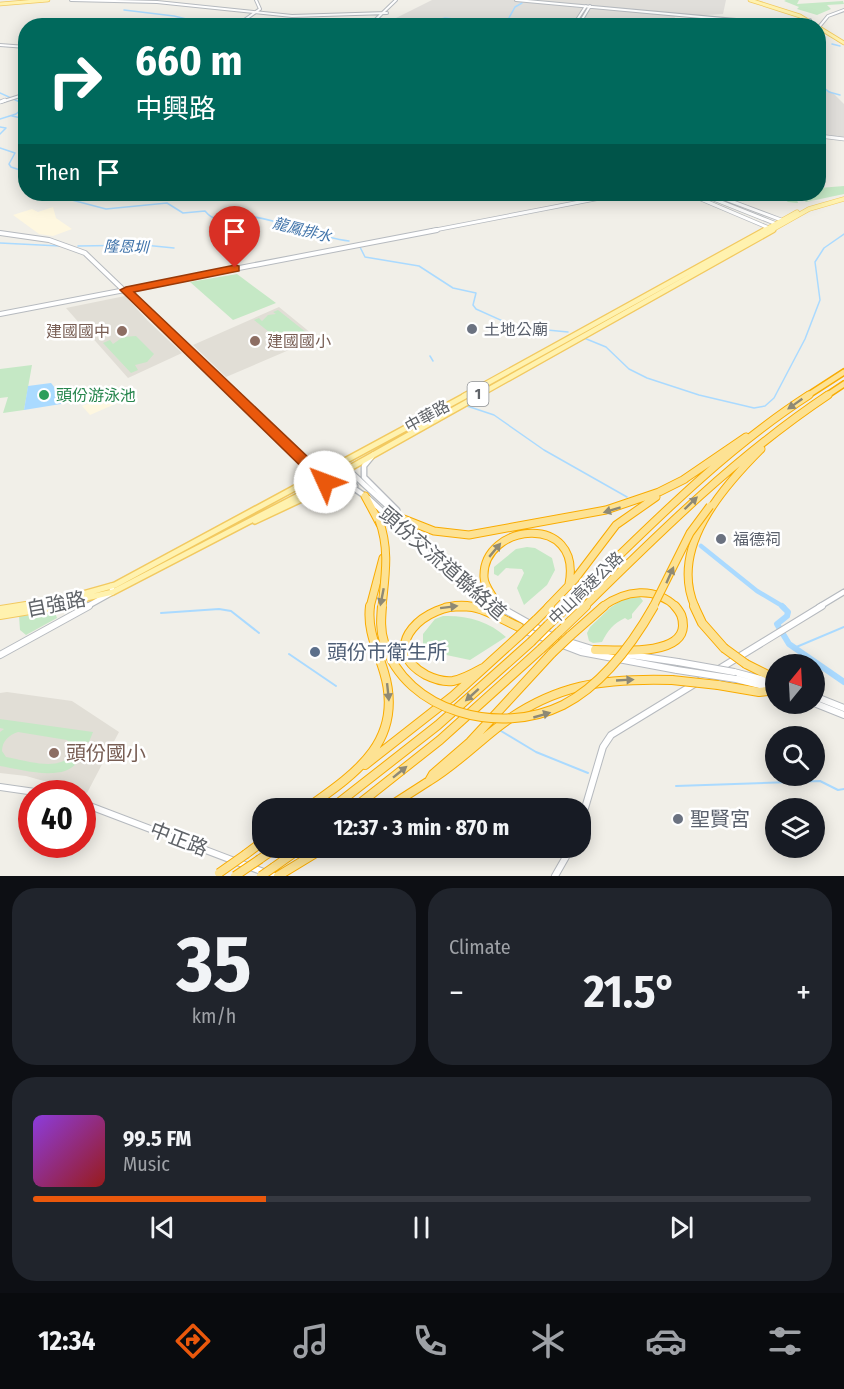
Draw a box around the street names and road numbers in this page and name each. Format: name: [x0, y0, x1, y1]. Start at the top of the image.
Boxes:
road number: 1: [468, 382, 488, 406]
street label: 中華路: [401, 396, 453, 436]
street label: 頭份交流道聯絡道: [375, 501, 511, 625]
street label: 中山高速公路: [545, 548, 627, 628]
street label: 自強路: [24, 586, 88, 622]
street label: 中正路: [147, 817, 211, 861]

